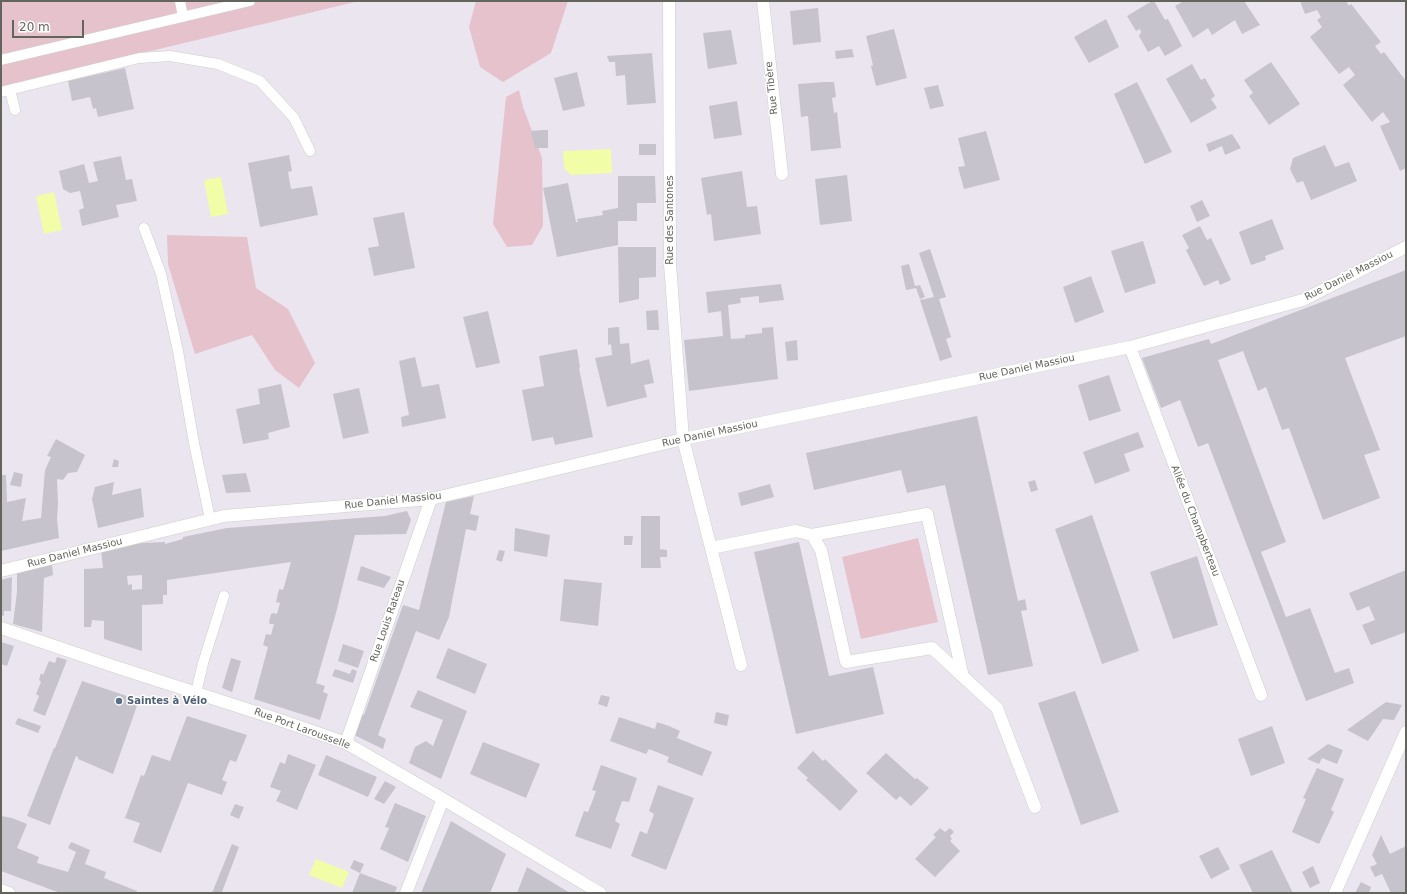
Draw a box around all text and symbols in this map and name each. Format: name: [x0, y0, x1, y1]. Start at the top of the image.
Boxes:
scale bar: [14, 12, 86, 38]
text: 20 m: [19, 20, 50, 34]
street label: Rue Tibère: [763, 61, 781, 115]
street label: Rue des Santones: [664, 175, 676, 265]
street label: Rue Daniel Massiou: [1303, 248, 1395, 304]
street label: Rue Daniel Massiou: [978, 352, 1076, 384]
street label: Rue Daniel Massiou: [661, 418, 759, 450]
street label: Allée du Champberteau: [1168, 464, 1222, 578]
street label: Rue Daniel Massiou: [344, 490, 442, 512]
street label: Rue Daniel Massiou: [26, 535, 124, 571]
street label: Rue Louis Rateau: [368, 578, 408, 664]
place label: Saintes à Vélo: [127, 695, 207, 707]
marker: Saintes à Vélo: [114, 696, 124, 706]
street label: Rue Port Larousselle: [252, 706, 352, 752]

